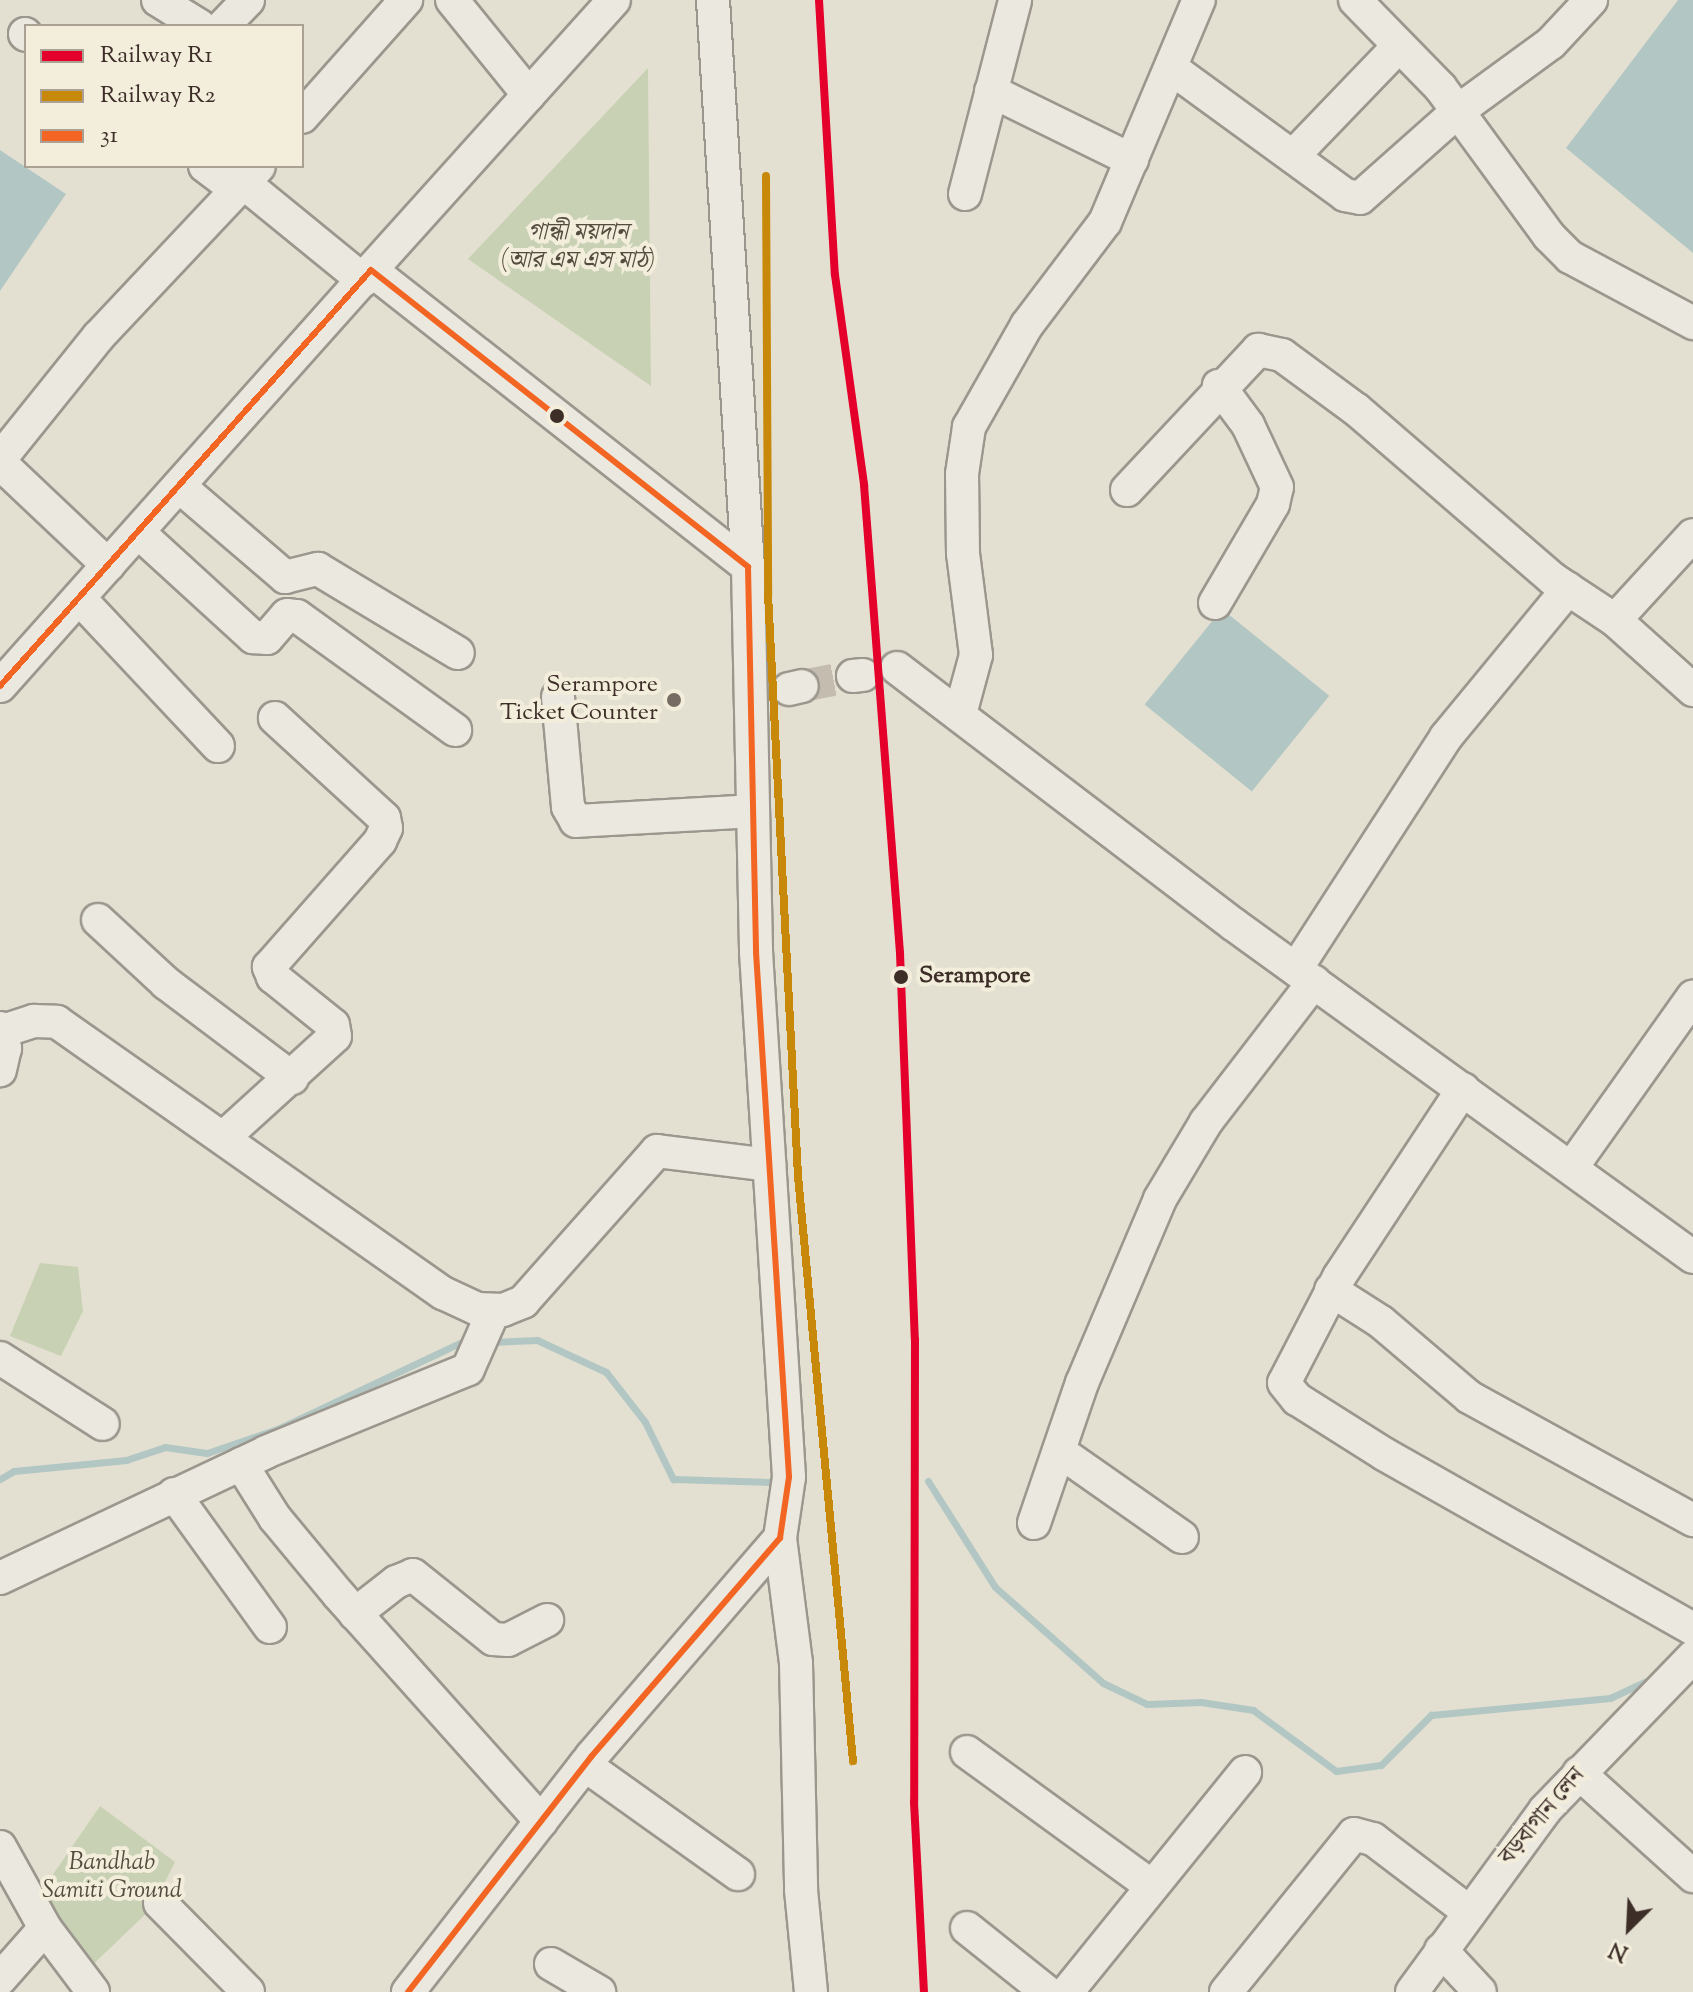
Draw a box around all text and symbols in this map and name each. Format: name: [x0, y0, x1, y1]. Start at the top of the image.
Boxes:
legend: [24, 24, 304, 168]
text: Railway R1: [100, 39, 213, 73]
text: Railway R2: [100, 79, 216, 113]
text: 31: [100, 119, 118, 153]
park label: গান্ধী ময়দান (আর এম এস মাঠ): [501, 220, 655, 276]
unlabelled marker: [549, 408, 565, 424]
place label: Serampore Ticket Counter: [500, 672, 658, 728]
marker: Serampore Ticket Counter: [665, 691, 683, 709]
place label: Serampore: [919, 963, 1031, 991]
marker: Serampore: [890, 966, 912, 988]
street label: বড়বাগান লেন: [1494, 1762, 1592, 1872]
park label: Bandhab Samiti Ground: [42, 1850, 182, 1906]
north arrow: [1589, 1888, 1669, 1968]
text: N: [1605, 1932, 1634, 1968]

